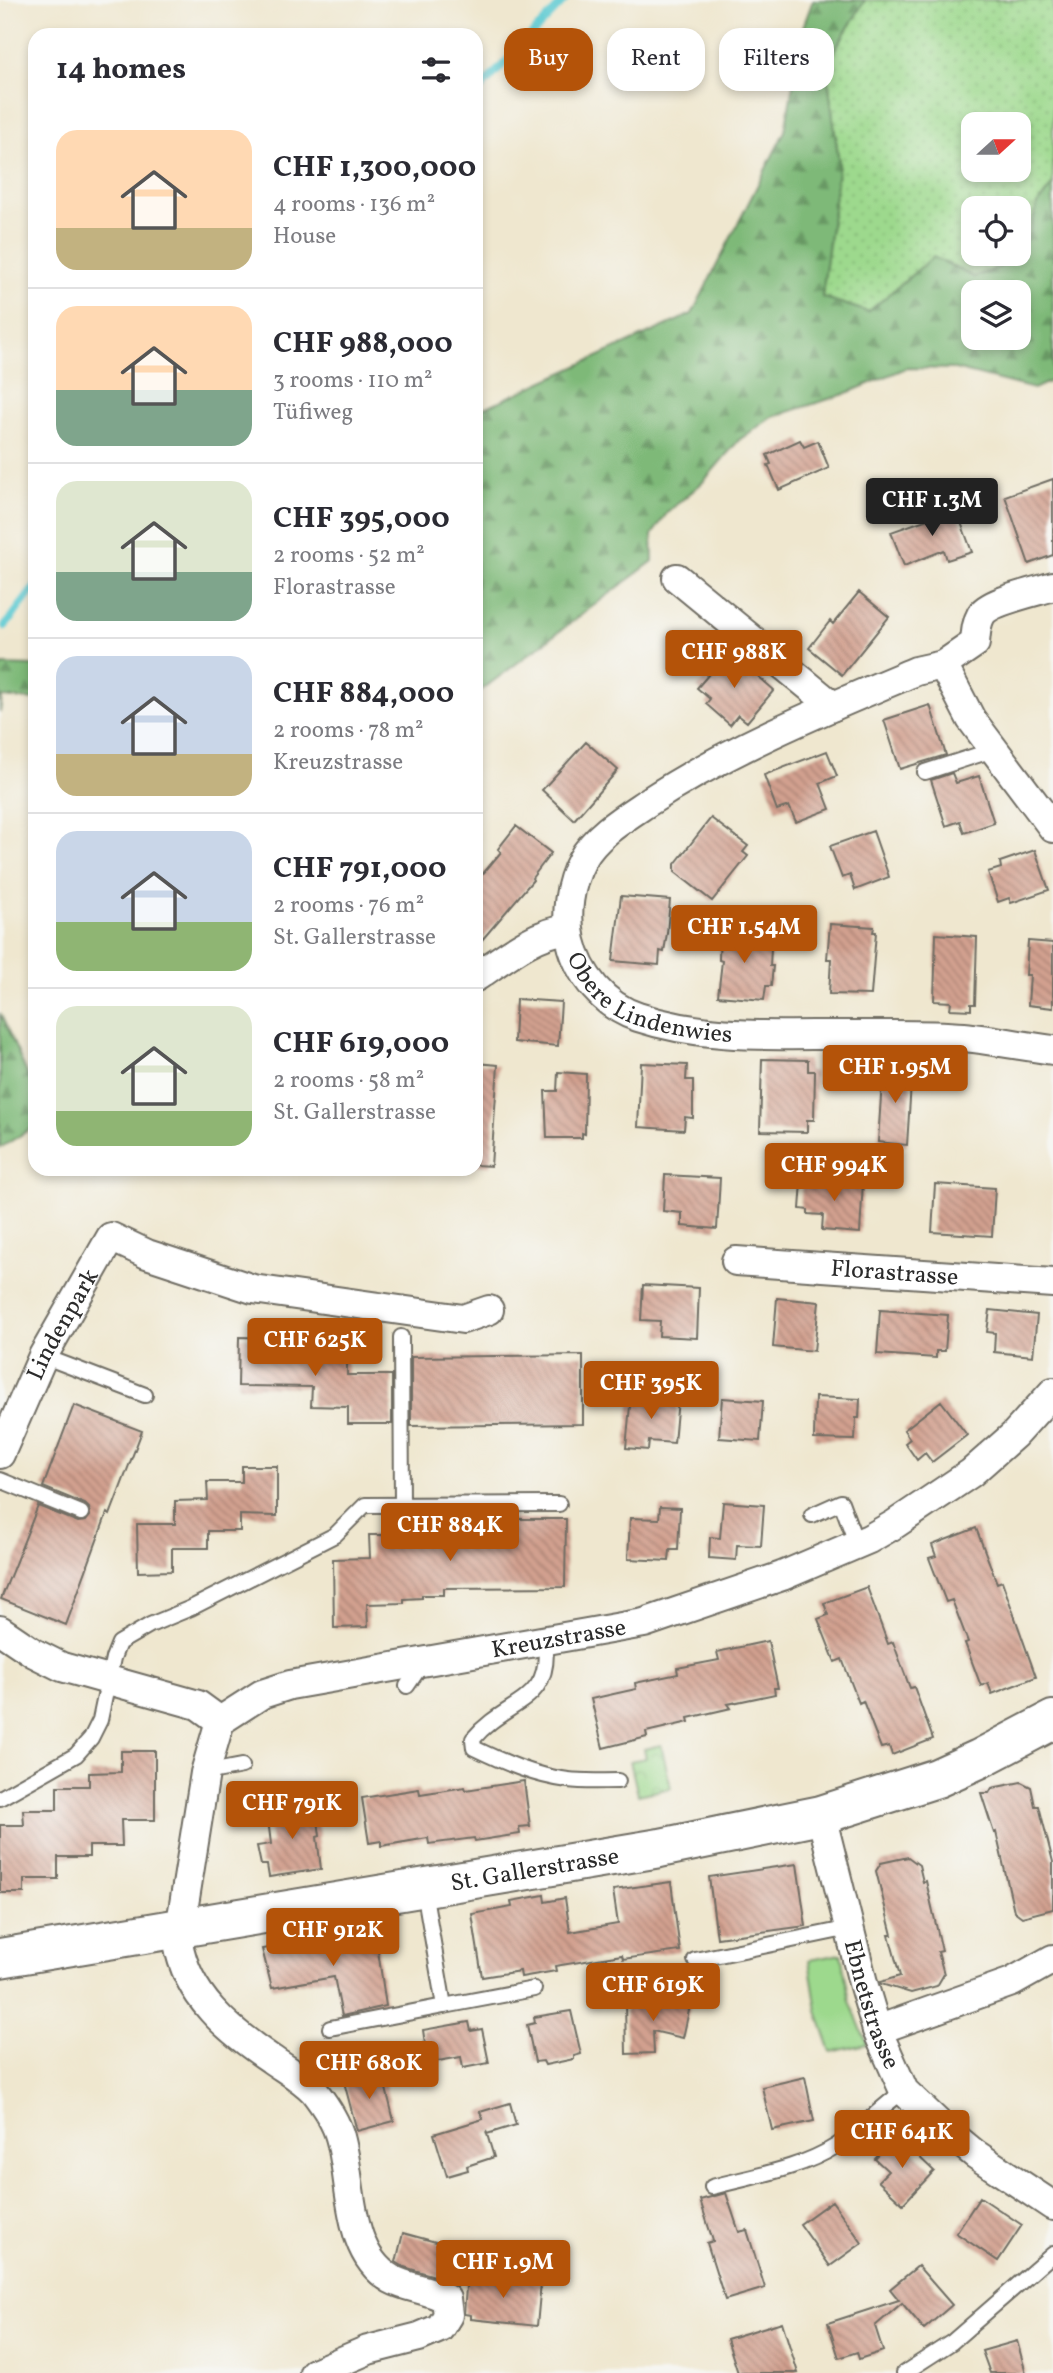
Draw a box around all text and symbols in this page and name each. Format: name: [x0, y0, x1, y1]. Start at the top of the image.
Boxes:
chip: Buy: [504, 28, 593, 91]
chip: Rent: [607, 28, 705, 91]
chip: Filters: [719, 28, 834, 91]
text: 14 homes: [56, 49, 186, 91]
icon: filters: [417, 51, 455, 89]
north arrow: [961, 112, 1031, 182]
map controls: [961, 112, 1031, 350]
text: CHF 1,300,000: [273, 147, 476, 189]
icon: home: [112, 158, 196, 242]
text: 4 rooms · 136 m²: [273, 189, 435, 221]
button: locate: [961, 196, 1031, 266]
text: House: [273, 221, 336, 253]
button: layers: [961, 280, 1031, 350]
text: CHF 988,000: [273, 323, 453, 365]
icon: home: [112, 334, 196, 418]
text: 3 rooms · 110 m²: [273, 365, 433, 397]
text: Tüfiweg: [273, 397, 353, 429]
pin: CHF 1.3M: [860, 478, 1004, 538]
text: CHF 1.3M: [882, 485, 982, 517]
text: CHF 395,000: [273, 498, 450, 540]
icon: home: [112, 509, 196, 593]
text: 2 rooms · 52 m²: [273, 540, 425, 572]
text: Florastrasse: [273, 572, 396, 604]
pin: CHF 988K: [662, 630, 806, 690]
text: CHF 988K: [681, 637, 787, 669]
text: CHF 884,000: [273, 673, 454, 715]
icon: home: [112, 684, 196, 768]
text: 2 rooms · 78 m²: [273, 715, 424, 747]
text: Kreuzstrasse: [273, 747, 403, 779]
text: CHF 791,000: [273, 848, 446, 890]
icon: home: [112, 859, 196, 943]
text: 2 rooms · 76 m²: [273, 890, 424, 922]
pin: CHF 1.54M: [664, 906, 824, 965]
text: CHF 1.54M: [687, 912, 801, 944]
text: St. Gallerstrasse: [273, 922, 436, 954]
street label: Obere Lindenwies: [557, 947, 733, 1053]
text: CHF 619,000: [273, 1023, 449, 1065]
icon: home: [112, 1034, 196, 1118]
pin: CHF 1.95M: [815, 1046, 975, 1105]
text: CHF 1.95M: [839, 1052, 951, 1084]
text: 2 rooms · 58 m²: [273, 1065, 424, 1097]
text: St. Gallerstrasse: [273, 1097, 436, 1129]
pin: CHF 994K: [762, 1144, 906, 1203]
text: CHF 994K: [781, 1150, 887, 1182]
street label: Florastrasse: [829, 1253, 960, 1295]
street label: Lindenpark: [19, 1263, 108, 1386]
pin: CHF 625K: [243, 1318, 387, 1378]
text: CHF 625K: [263, 1325, 367, 1357]
pin: CHF 395K: [579, 1362, 723, 1421]
text: CHF 395K: [600, 1368, 702, 1400]
pin: CHF 884K: [378, 1504, 522, 1563]
text: CHF 884K: [397, 1510, 503, 1542]
street label: Kreuzstrasse: [489, 1611, 629, 1668]
pin: CHF 791K: [220, 1782, 364, 1841]
text: CHF 791K: [242, 1788, 342, 1820]
street label: St. Gallerstrasse: [448, 1840, 622, 1902]
pin: CHF 912K: [261, 1909, 405, 1968]
text: CHF 912K: [282, 1915, 384, 1947]
street label: Ebnetstrasse: [834, 1936, 907, 2075]
pin: CHF 619K: [581, 1964, 725, 2023]
text: CHF 619K: [602, 1970, 704, 2002]
pin: CHF 680K: [297, 2042, 441, 2101]
text: CHF 680K: [316, 2048, 422, 2080]
pin: CHF 641K: [830, 2110, 974, 2170]
text: CHF 641K: [850, 2117, 954, 2149]
pin: CHF 1.9M: [431, 2240, 575, 2300]
text: CHF 1.9M: [452, 2247, 554, 2279]

